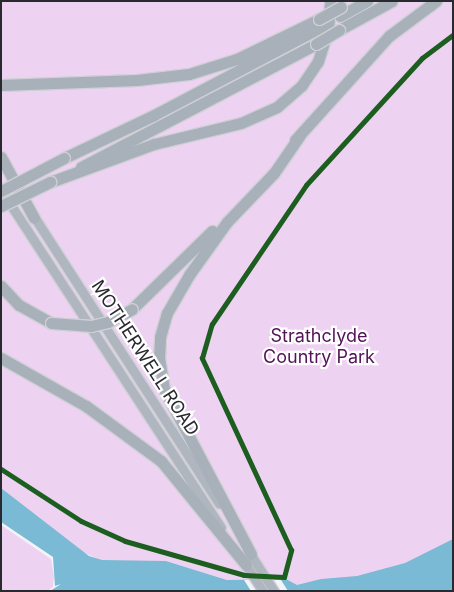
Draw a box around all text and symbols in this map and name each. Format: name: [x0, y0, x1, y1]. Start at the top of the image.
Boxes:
street label: MOTHERWELL ROAD: [87, 276, 203, 440]
park label: Strathclyde Country Park: [263, 326, 375, 368]

